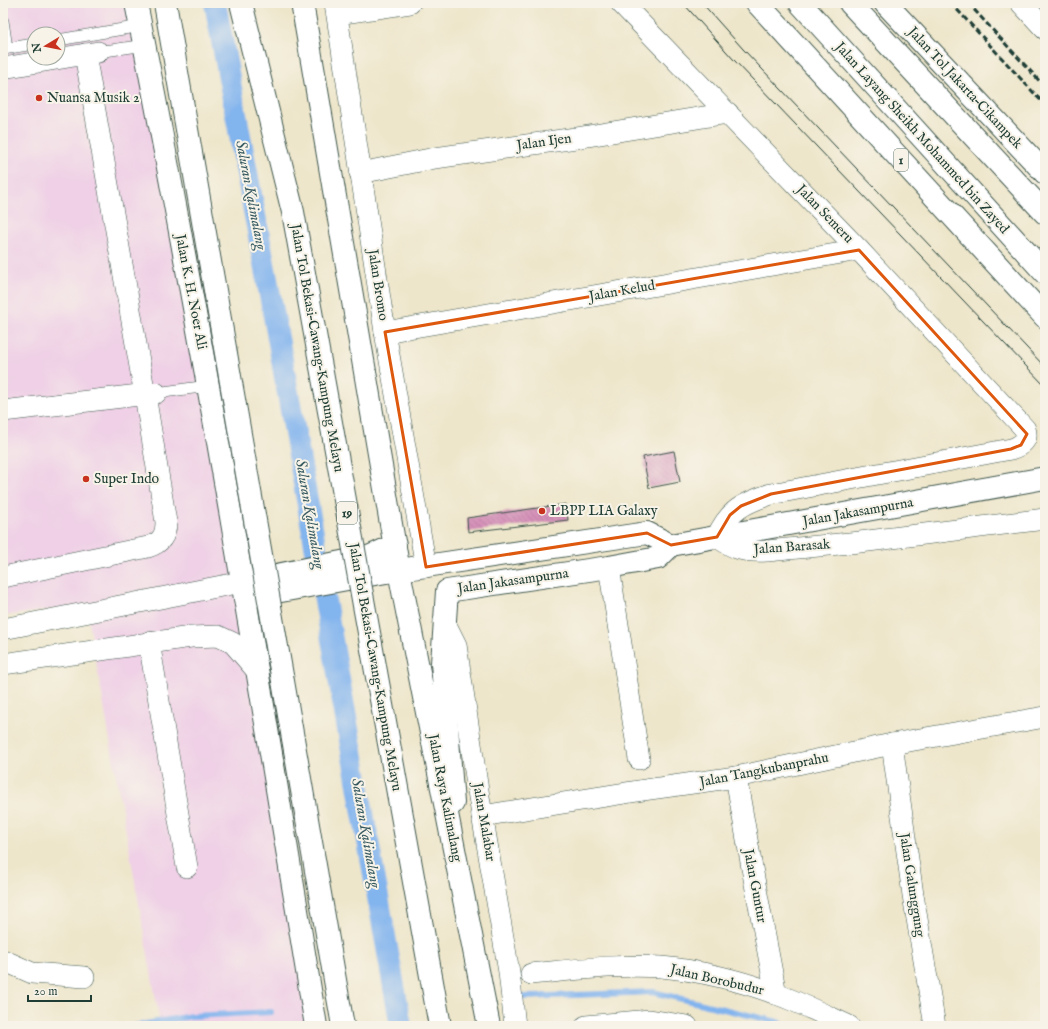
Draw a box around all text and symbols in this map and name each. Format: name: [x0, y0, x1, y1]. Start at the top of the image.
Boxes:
street label: Jalan Tol Jakarta–Cikampek: [902, 22, 1027, 153]
north arrow: [26, 26, 66, 66]
street label: Jalan Layang Sheikh Mohammed bin Zayed: [830, 37, 1013, 238]
text: N: [29, 41, 45, 54]
place label: Nuansa Musik 2: [47, 89, 140, 107]
marker: Nuansa Musik 2: [34, 93, 44, 103]
street label: Jalan Ijen: [514, 129, 573, 155]
water label: Saluran Kalimalang: [230, 139, 271, 253]
road number: 1: [894, 149, 908, 171]
street label: Jalan Semeru: [791, 179, 858, 247]
street label: Jalan Tol Bekasi–Cawang–Kampung Melayu: [286, 220, 348, 474]
street label: Jalan K. H. Noer Ali: [171, 231, 211, 351]
street label: Jalan Bromo: [363, 246, 393, 322]
street label: Jalan Kelud: [586, 276, 657, 306]
water label: Saluran Kalimalang: [290, 458, 329, 572]
place label: Super Indo: [94, 470, 160, 488]
marker: Super Indo: [81, 474, 91, 484]
street label: Jalan Jakasampurna: [799, 493, 916, 531]
road number: 19: [337, 502, 357, 524]
place label: LBPP LIA Galaxy: [550, 502, 658, 520]
marker: LBPP LIA Galaxy: [537, 506, 547, 516]
street label: Jalan Barasak: [751, 535, 831, 559]
street label: Jalan Tol Bekasi–Cawang–Kampung Melayu: [344, 539, 406, 793]
street label: Jalan Jakasampurna: [454, 564, 571, 598]
street label: Jalan Raya Kalimalang: [423, 731, 466, 864]
street label: Jalan Tangkubanprahu: [696, 749, 830, 792]
water label: Saluran Kalimalang: [346, 777, 385, 891]
street label: Jalan Malabar: [468, 779, 500, 863]
street label: Jalan Galunggung: [895, 830, 929, 939]
street label: Jalan Guntur: [739, 846, 771, 924]
street label: Jalan Borobudur: [666, 960, 766, 1000]
scale bar: [28, 977, 91, 1003]
text: 20 m: [34, 984, 57, 999]

